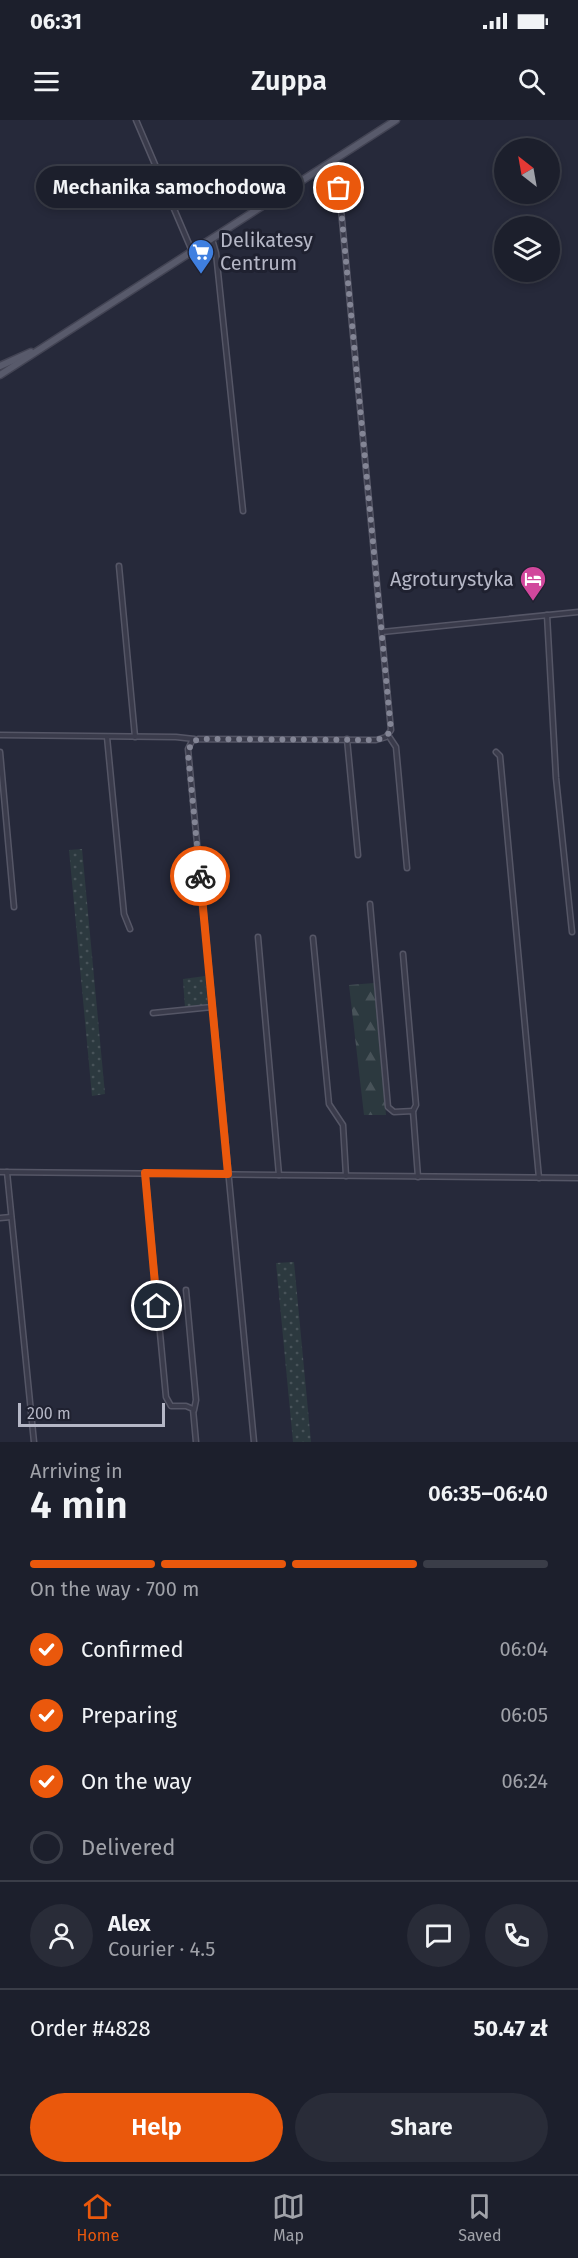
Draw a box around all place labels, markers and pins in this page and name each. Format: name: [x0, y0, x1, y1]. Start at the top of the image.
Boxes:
pin: [313, 162, 364, 213]
callout: Mechanika samochodowa: [36, 167, 303, 209]
place label: Delikatesy Centrum: [220, 228, 313, 275]
supermarket icon: Delikatesy Centrum: [186, 237, 216, 275]
hotel icon: Agroturystyka: [518, 564, 548, 602]
place label: Agroturystyka: [390, 567, 514, 591]
pin: [131, 1280, 182, 1331]

